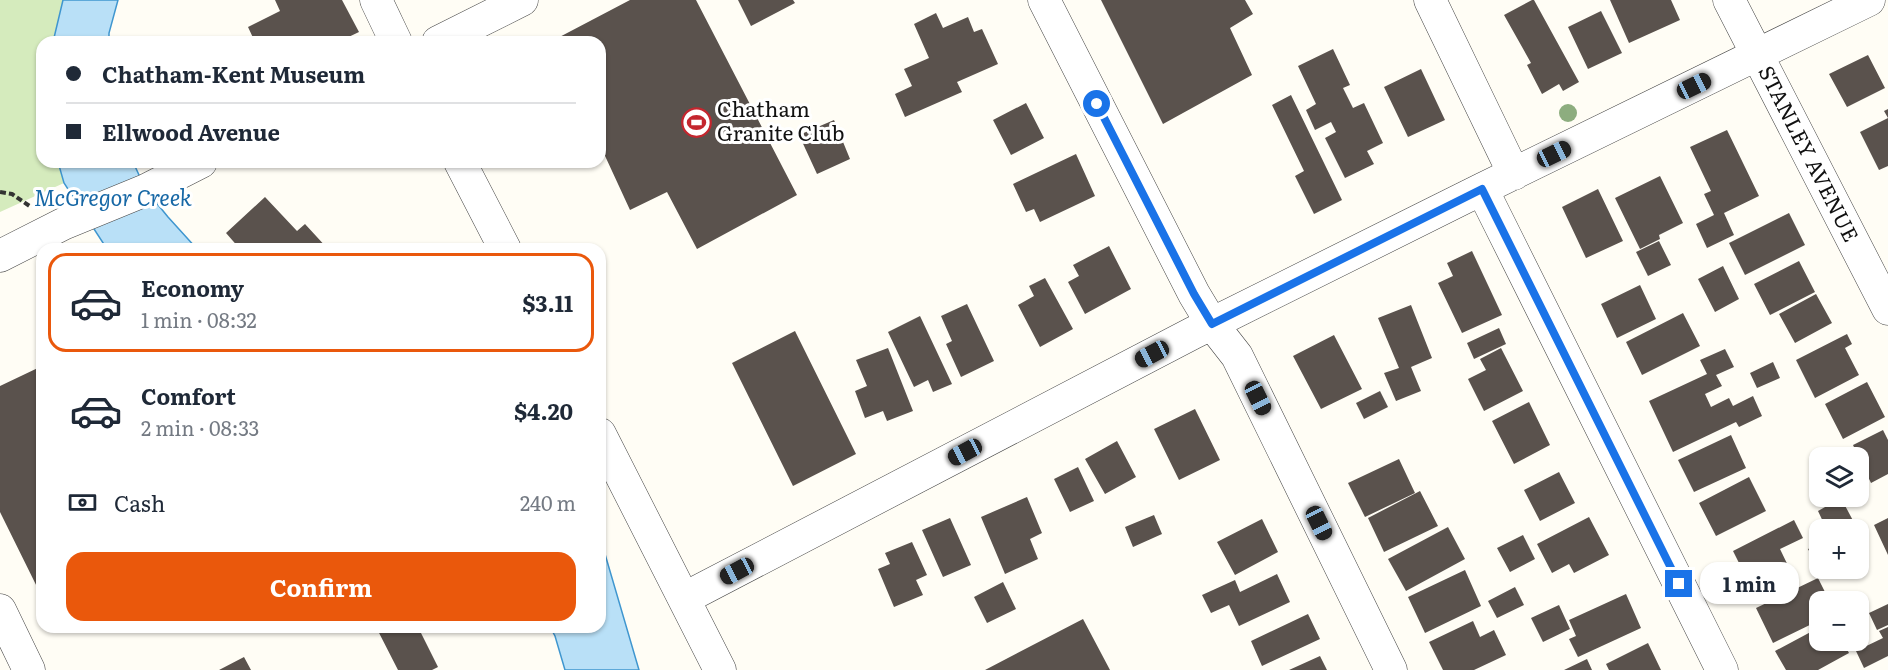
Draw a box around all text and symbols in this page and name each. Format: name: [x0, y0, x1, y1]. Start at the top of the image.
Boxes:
text: Chatham-Kent Museum: [102, 57, 365, 90]
street label: STANLEY AVENUE: [1752, 59, 1868, 246]
car: [1674, 70, 1714, 102]
route start: [1083, 90, 1110, 117]
place label: Chatham Granite Club: [717, 92, 844, 147]
sports icon: Chatham Granite Club: [680, 106, 712, 138]
text: Ellwood Avenue: [102, 115, 280, 148]
car: [1534, 138, 1574, 170]
water label: McGregor Creek: [34, 180, 192, 213]
text: Economy: [141, 271, 244, 304]
icon: car: [69, 276, 123, 330]
text: $3.11: [522, 286, 573, 319]
text: 1 min · 08:32: [141, 304, 257, 334]
car: [1132, 338, 1172, 370]
car: [1242, 378, 1274, 418]
text: Comfort: [141, 379, 236, 412]
icon: car: [69, 384, 123, 438]
text: $4.20: [514, 394, 573, 427]
text: 2 min · 08:33: [141, 412, 259, 442]
car: [945, 436, 985, 468]
map controls: [1809, 447, 1869, 651]
button: layers: [1809, 447, 1869, 507]
icon: cash: [66, 486, 99, 519]
text: Cash: [114, 486, 165, 519]
text: 240 m: [520, 487, 576, 517]
car: [1303, 503, 1335, 543]
button: +: [1809, 519, 1869, 579]
button: Confirm: [66, 552, 576, 621]
car: [717, 555, 757, 587]
callout: 1 min: [1700, 563, 1799, 605]
text: 1 min: [1723, 568, 1776, 598]
route end: [1665, 570, 1692, 597]
button: −: [1809, 591, 1869, 651]

